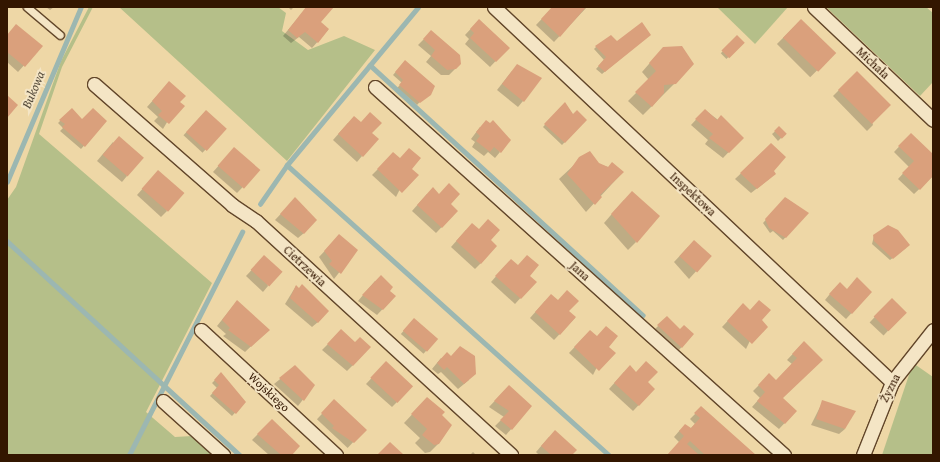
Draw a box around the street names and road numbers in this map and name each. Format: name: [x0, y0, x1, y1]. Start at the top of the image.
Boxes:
street label: Michała: [853, 44, 893, 82]
street label: Inspektowa: [667, 169, 719, 219]
street label: Cietrzewia: [281, 243, 329, 289]
street label: Jana: [567, 258, 593, 284]
street label: Wojskiego: [245, 369, 293, 415]
street label: Żyzna: [877, 371, 903, 405]

